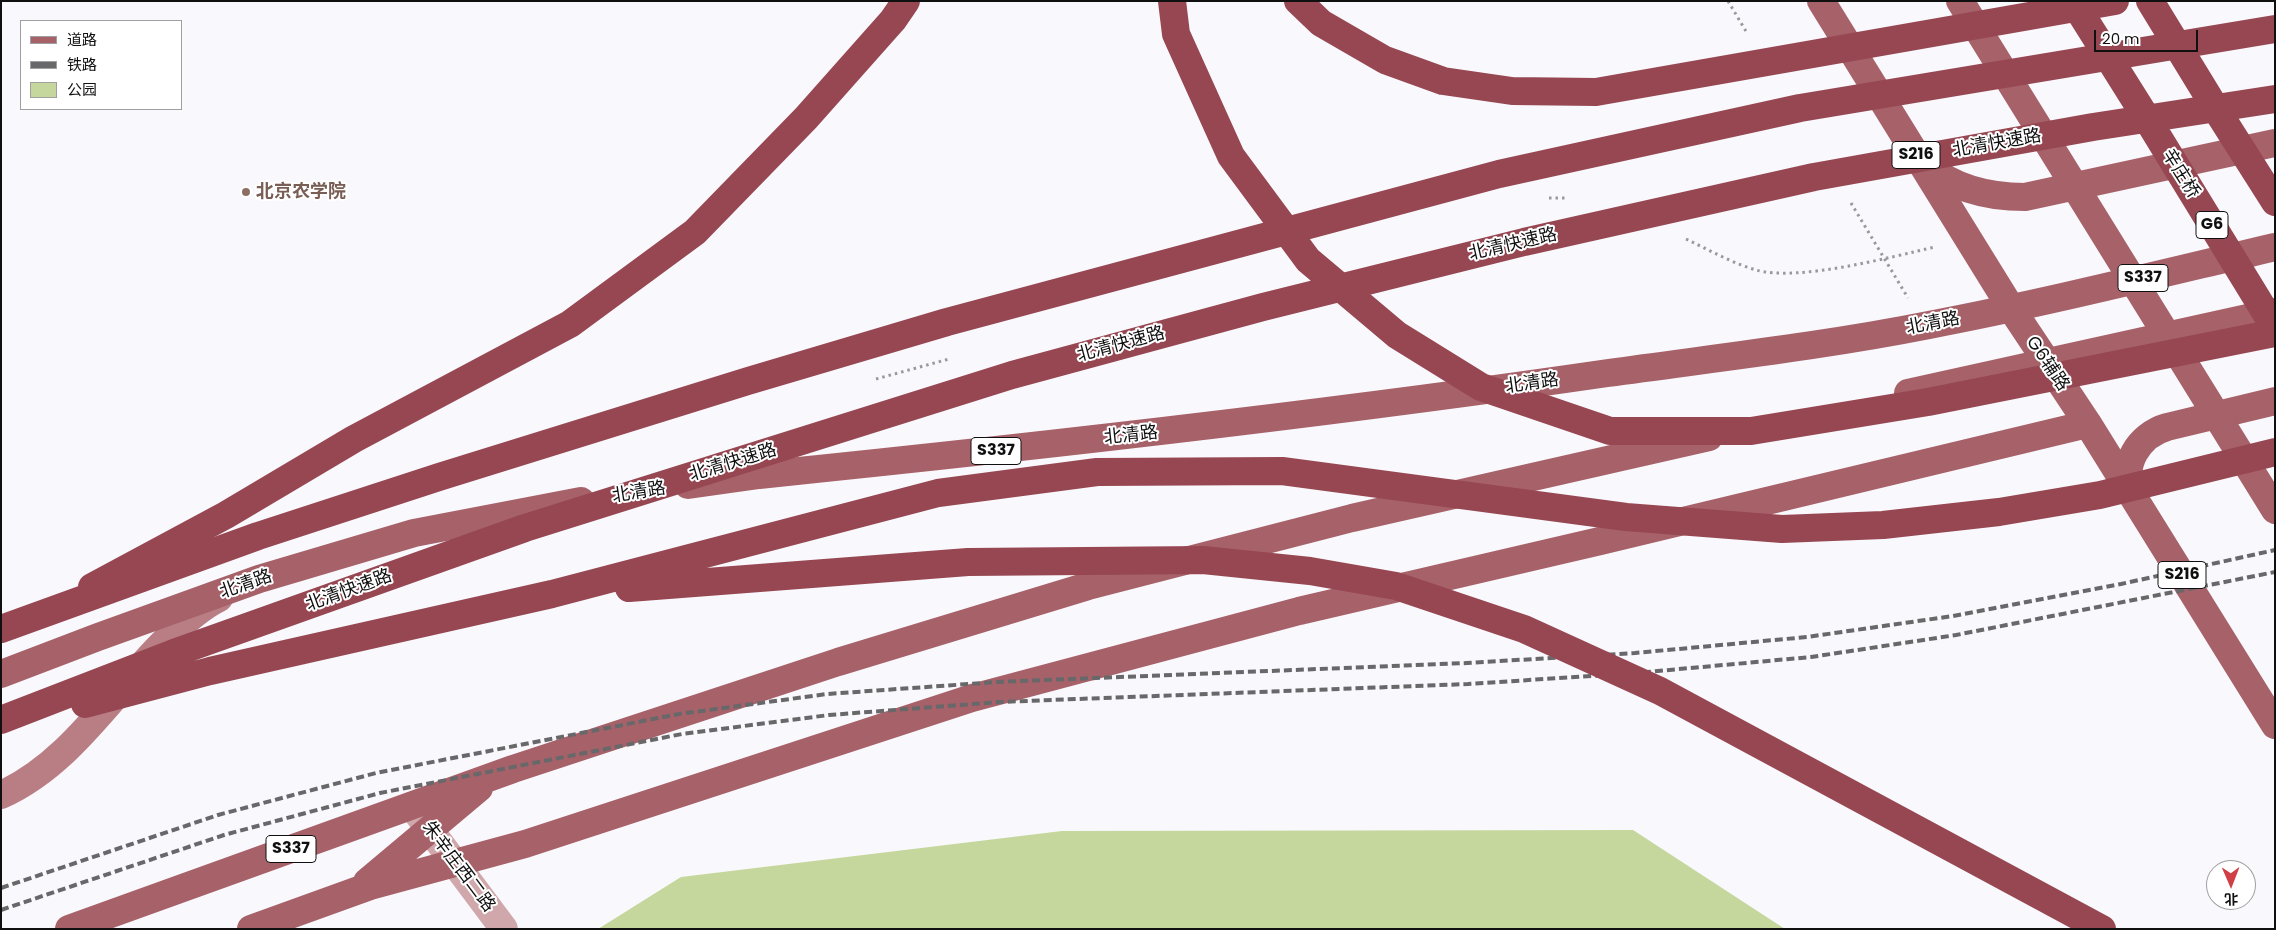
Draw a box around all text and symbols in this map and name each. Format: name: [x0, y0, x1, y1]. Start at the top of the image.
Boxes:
legend: [20, 20, 182, 110]
scale bar: [2096, 20, 2200, 52]
text: 20 m: [2102, 28, 2140, 49]
text: 道路: [67, 29, 97, 50]
text: 铁路: [67, 54, 97, 75]
text: 公园: [67, 79, 97, 100]
street label: 北清快速路: [1951, 126, 2043, 162]
road number: S216: [1892, 142, 1940, 168]
street label: 辛庄桥: [2157, 145, 2203, 203]
place label: 北京农学院: [256, 181, 346, 203]
marker: 北京农学院: [240, 186, 252, 198]
road number: G6: [2196, 212, 2228, 238]
street label: 北清快速路: [1467, 224, 1559, 266]
road number: S337: [2118, 264, 2168, 292]
street label: 北清路: [1904, 308, 1962, 340]
street label: 北清快速路: [1075, 323, 1167, 367]
street label: G6辅路: [2021, 332, 2073, 396]
street label: 北清路: [1504, 370, 1560, 398]
street label: 北清路: [1103, 422, 1159, 450]
road number: S337: [971, 438, 1021, 464]
street label: 北清快速路: [687, 440, 779, 486]
street label: 北清路: [611, 478, 667, 508]
road number: S216: [2158, 562, 2206, 588]
street label: 北清快速路: [303, 565, 395, 617]
street label: 北清路: [217, 566, 275, 604]
street label: 朱辛庄西二路: [417, 817, 499, 917]
road number: S337: [266, 836, 316, 862]
north arrow: [2206, 860, 2256, 910]
text: 北: [2224, 889, 2238, 909]

